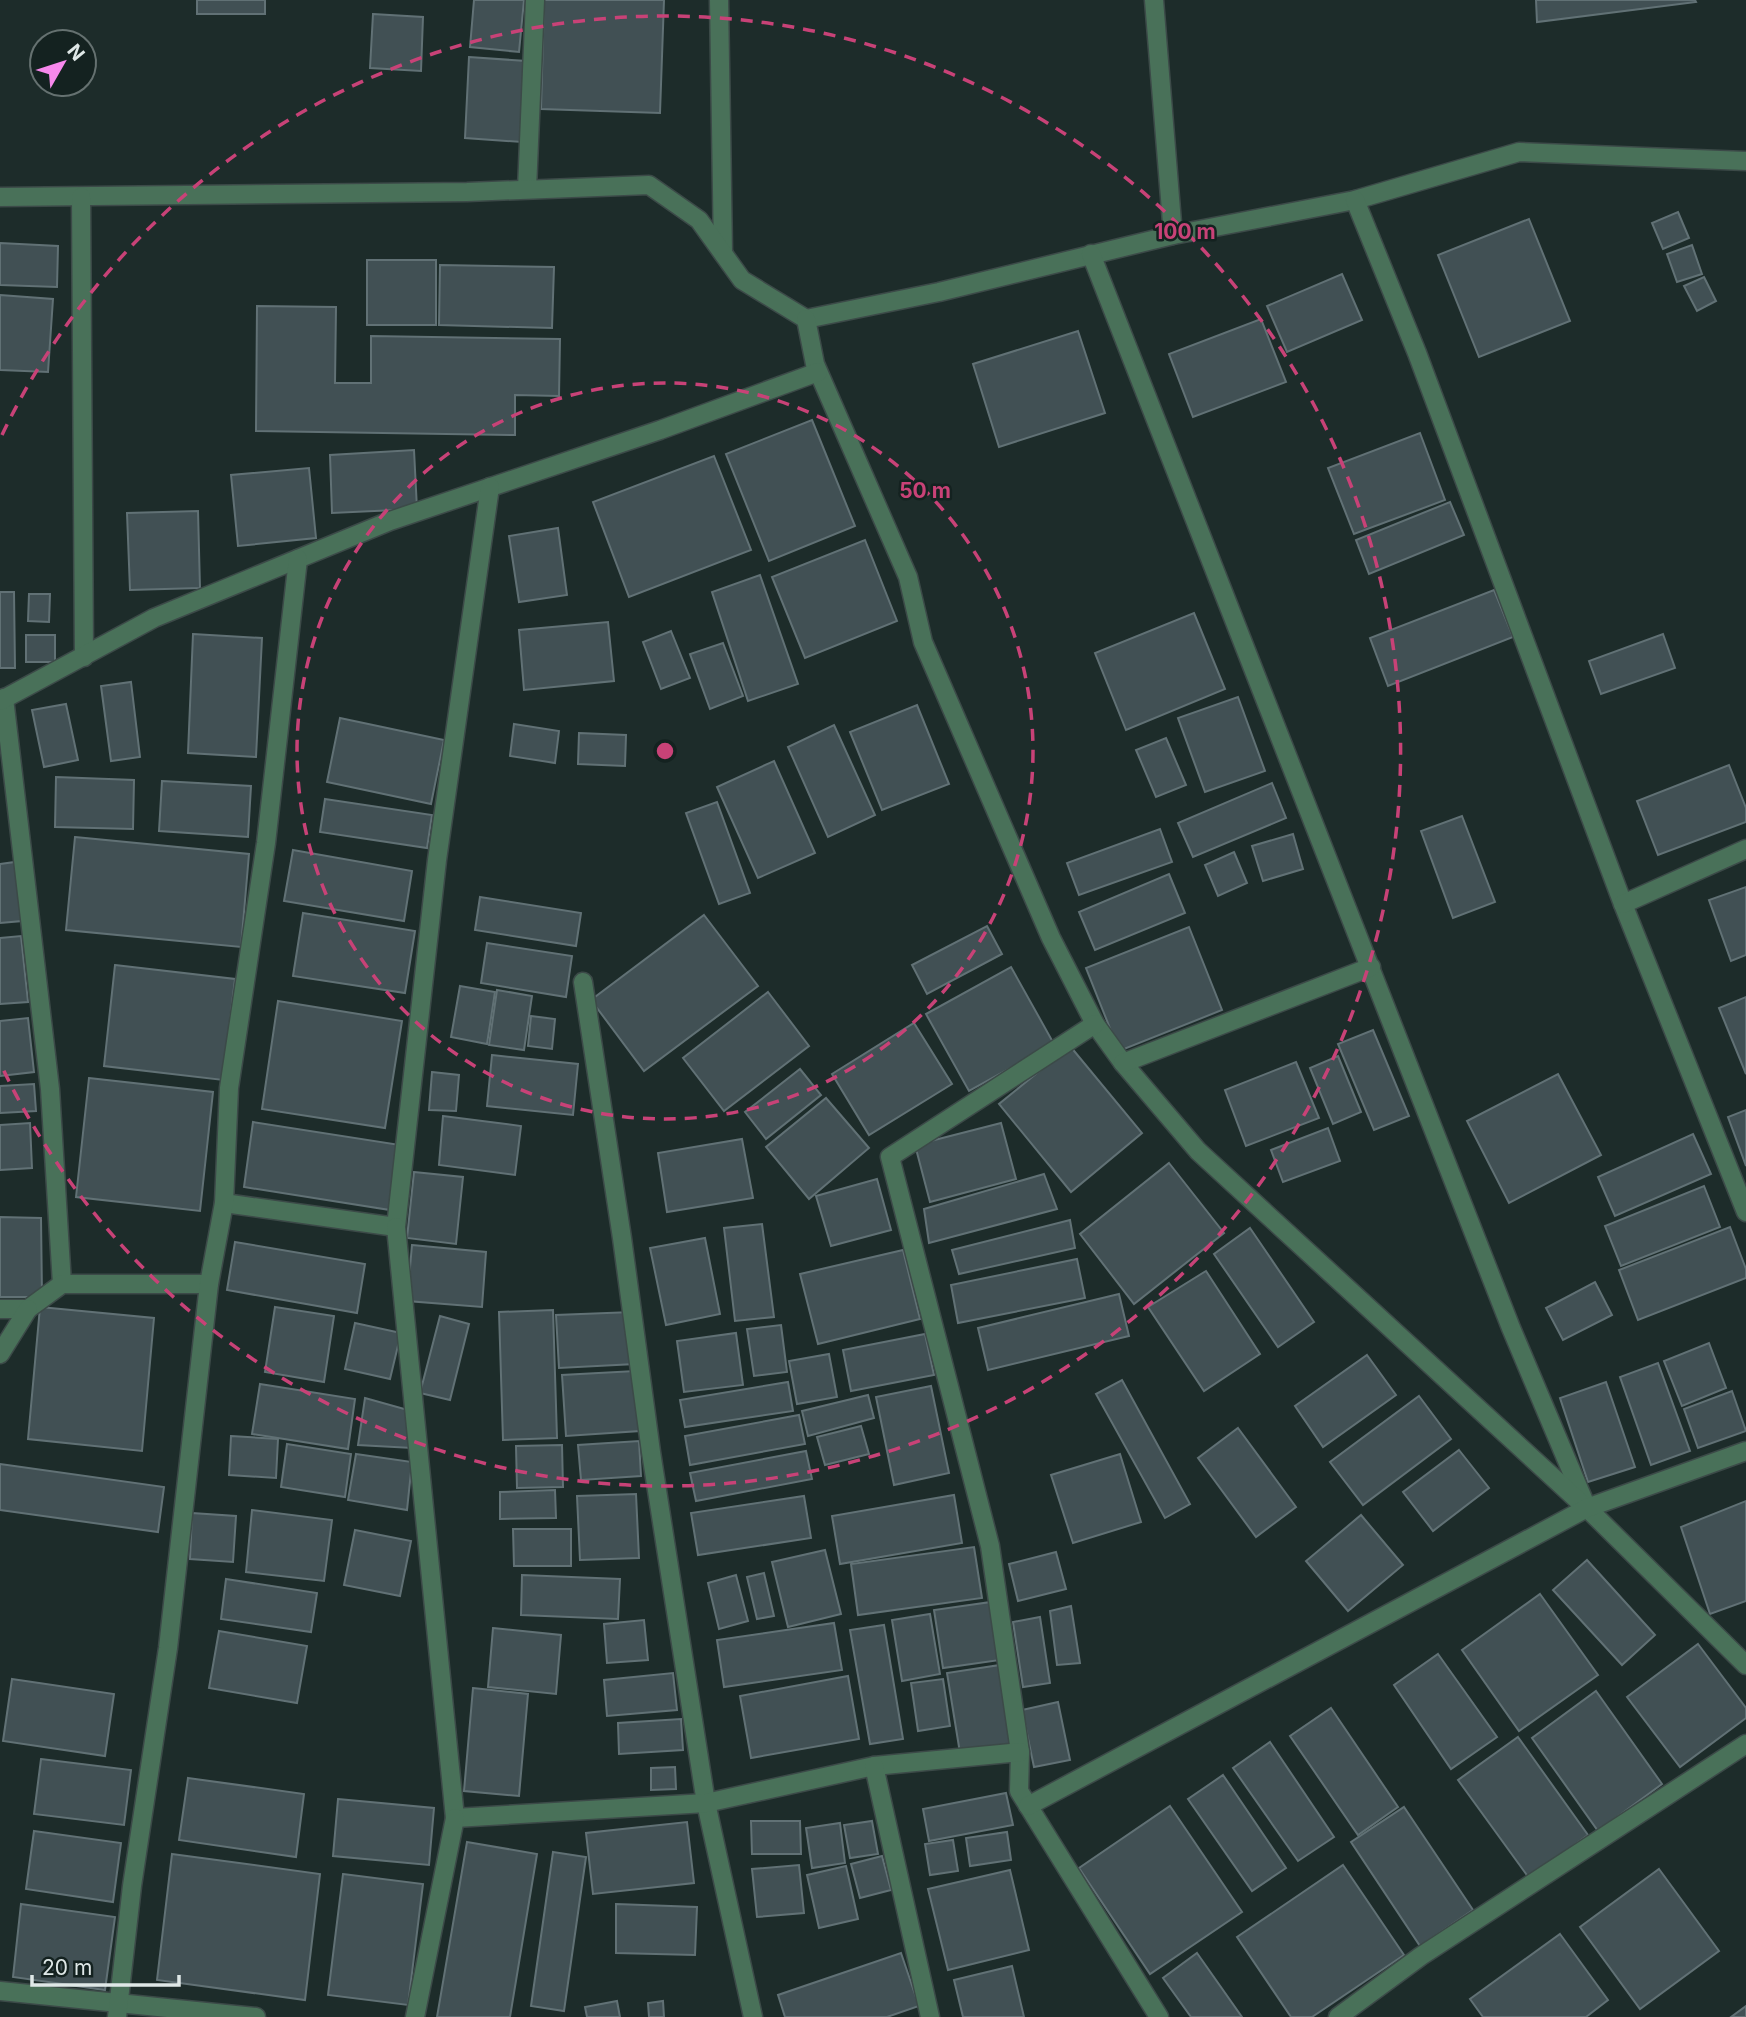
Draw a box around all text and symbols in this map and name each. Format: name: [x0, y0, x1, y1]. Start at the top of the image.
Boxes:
north arrow: [28, 28, 98, 98]
text: N: [62, 40, 89, 65]
text: 100 m: [1154, 219, 1216, 244]
text: 50 m: [899, 478, 951, 503]
centre of rings: [653, 739, 677, 763]
scale bar: [32, 1944, 178, 1988]
text: 20 m: [42, 1955, 92, 1980]

